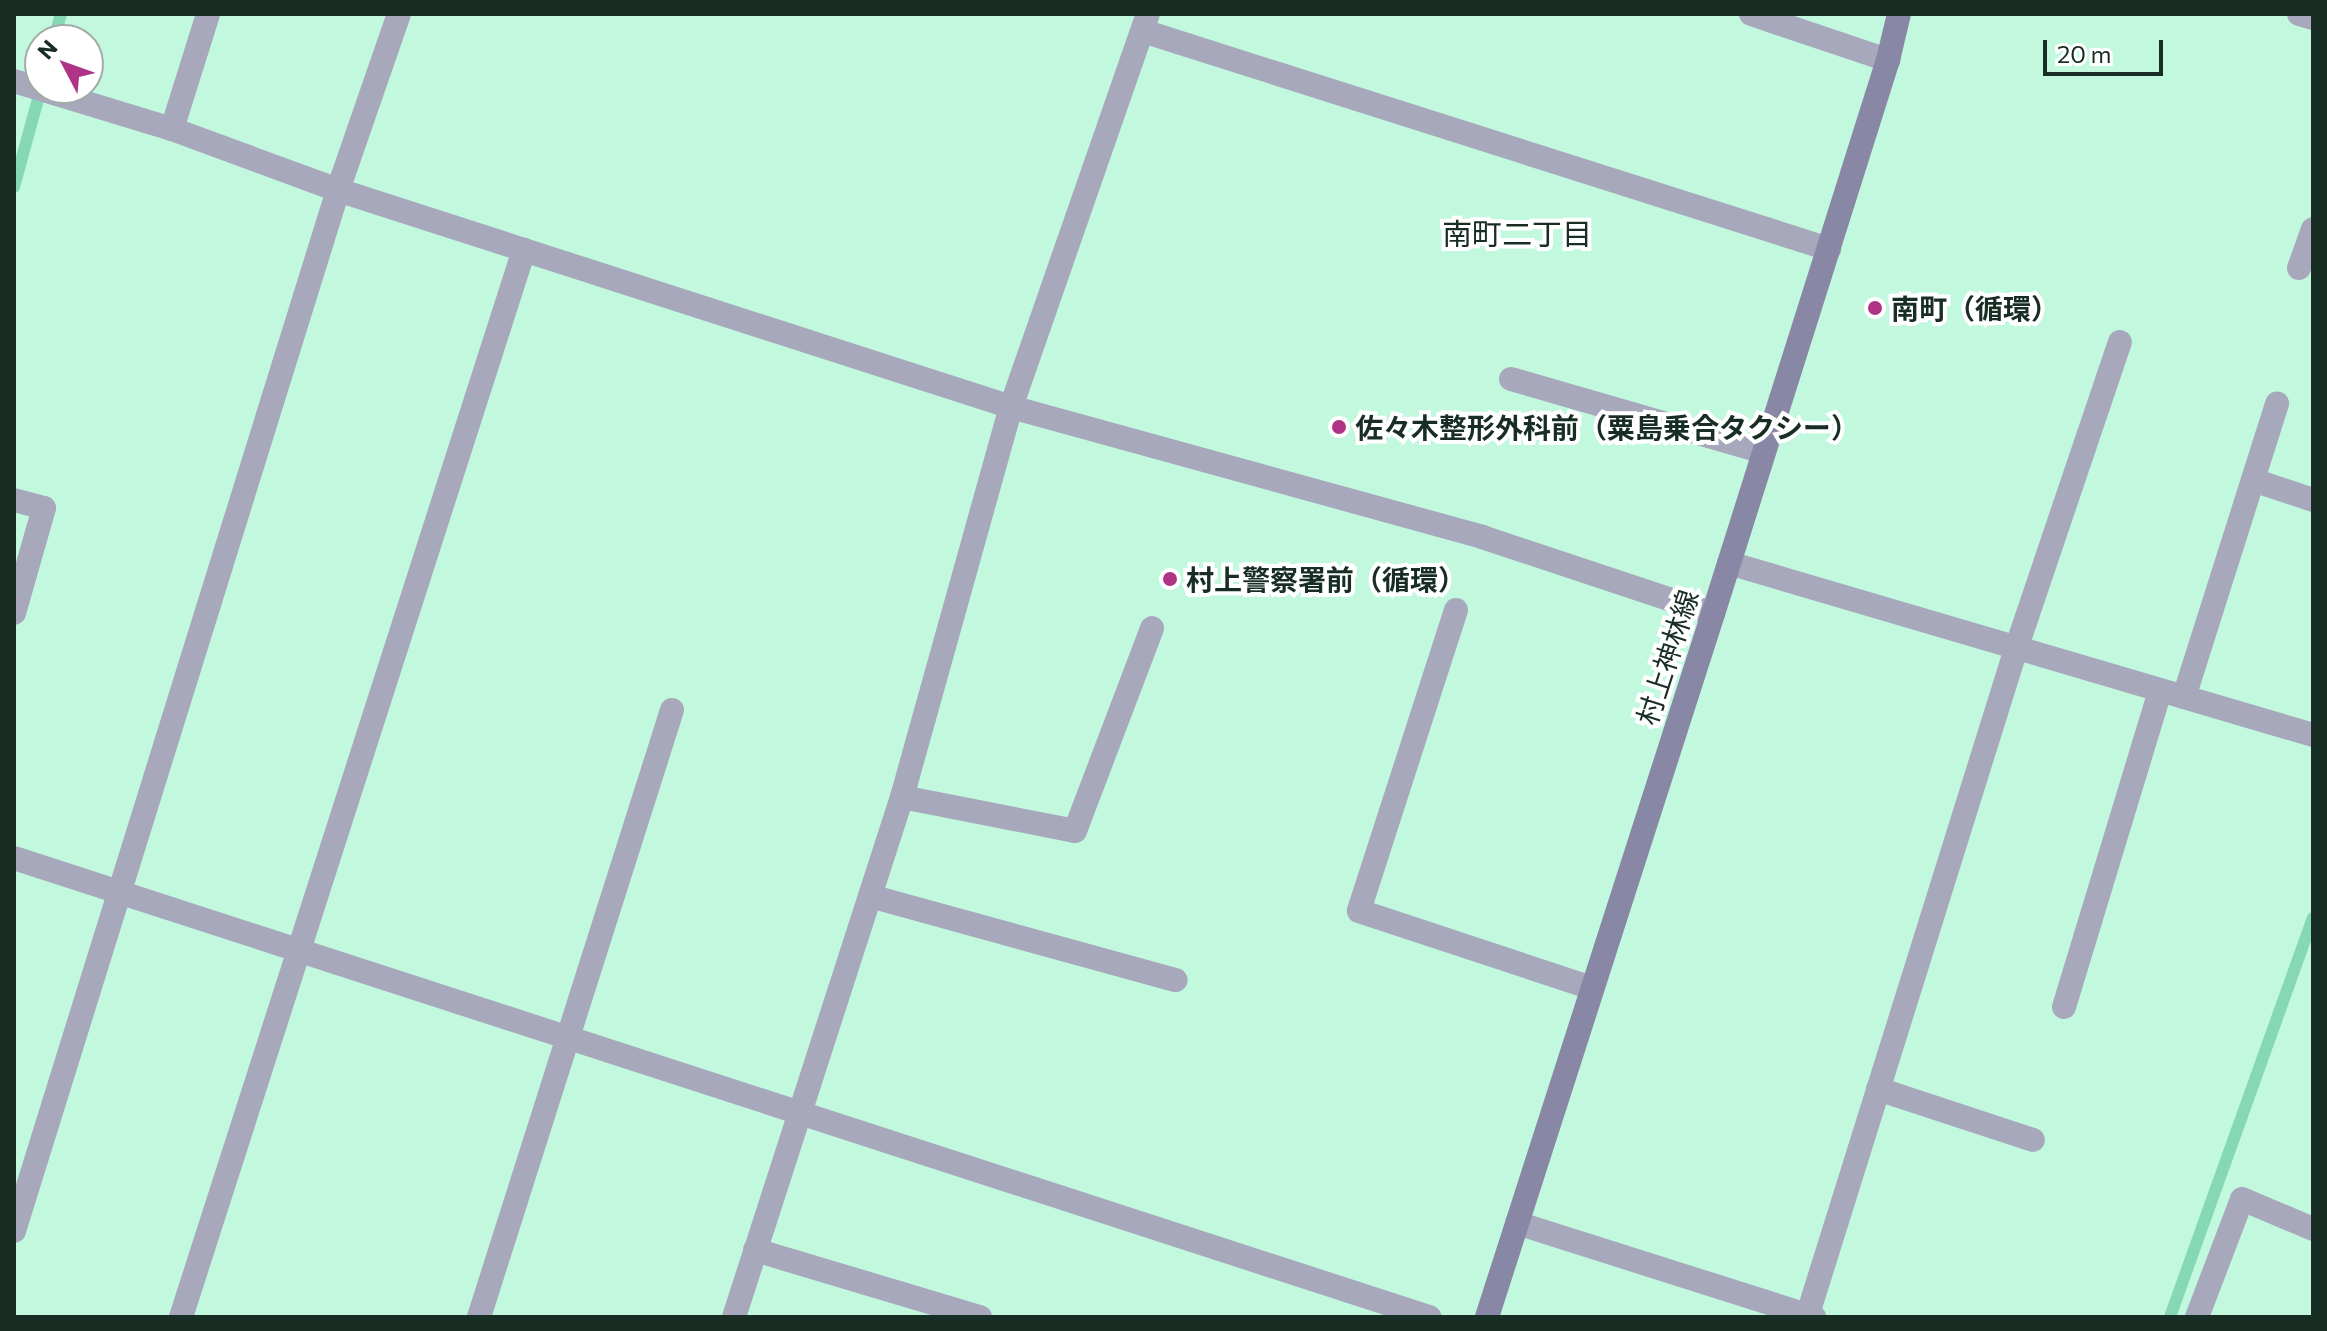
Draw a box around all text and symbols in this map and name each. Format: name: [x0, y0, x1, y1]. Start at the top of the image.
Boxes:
north arrow: [24, 24, 104, 104]
scale bar: [2047, 24, 2167, 74]
text: N: [31, 34, 63, 64]
text: 20 m: [2057, 39, 2111, 68]
district label: 南町二丁目: [1442, 215, 1592, 251]
place label: 南町（循環）: [1891, 291, 2059, 325]
marker: 南町（循環）: [1866, 299, 1884, 317]
place label: 佐々木整形外科前（粟島乗合タクシー）: [1355, 410, 1859, 444]
marker: 佐々木整形外科前（粟島乗合タクシー）: [1330, 418, 1348, 436]
place label: 村上警察署前（循環）: [1186, 562, 1466, 596]
marker: 村上警察署前（循環）: [1161, 570, 1179, 588]
street label: 村上神林線: [1629, 585, 1705, 729]

